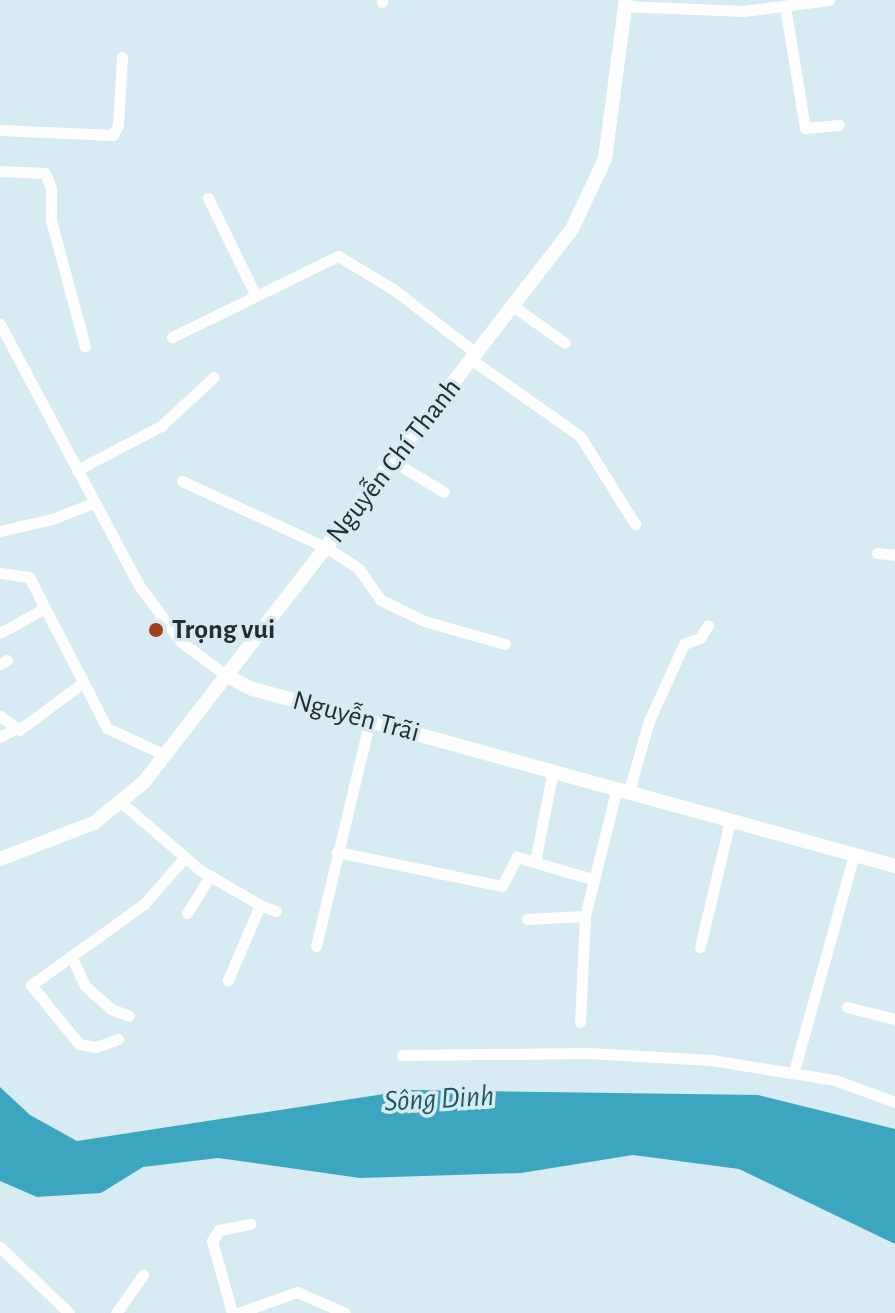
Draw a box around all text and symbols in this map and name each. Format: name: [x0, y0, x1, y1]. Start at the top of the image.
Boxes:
street label: Nguyễn Chí Thanh: [319, 372, 469, 550]
place label: Trọng vui: [172, 613, 275, 647]
marker: Trọng vui: [147, 621, 165, 639]
street label: Nguyễn Trãi: [289, 684, 423, 750]
water label: Sông Dinh: [383, 1078, 495, 1120]

